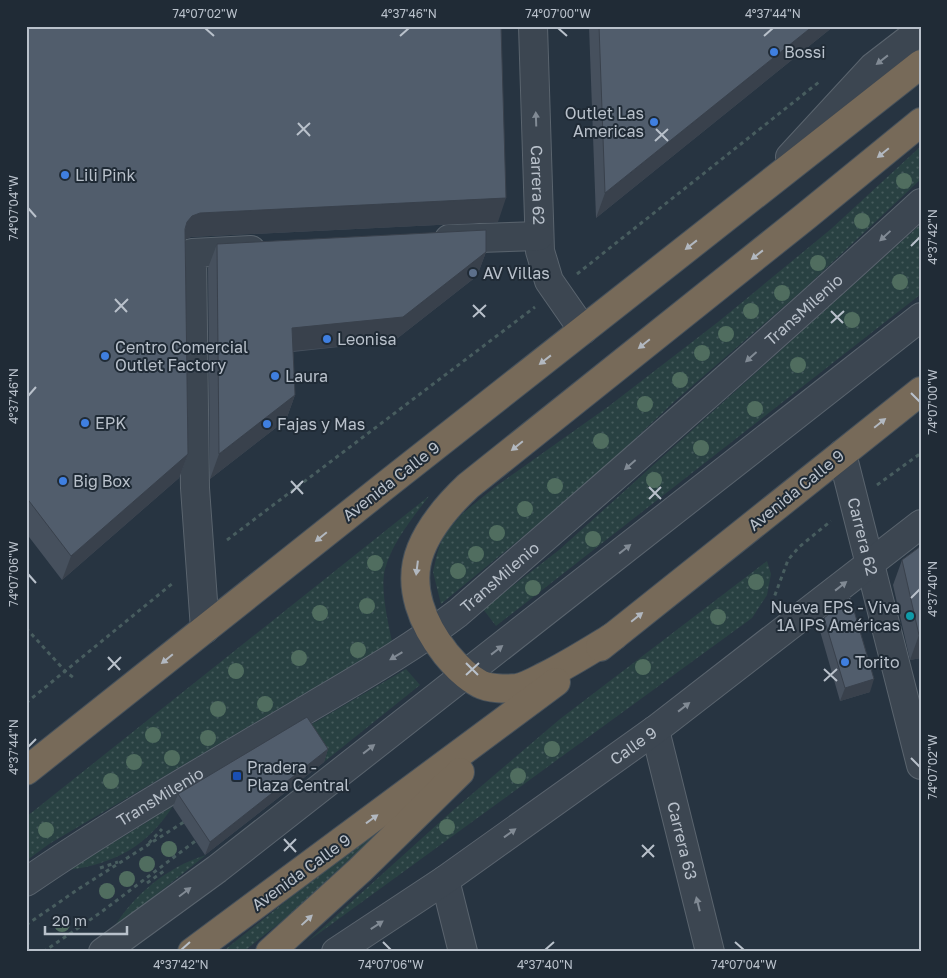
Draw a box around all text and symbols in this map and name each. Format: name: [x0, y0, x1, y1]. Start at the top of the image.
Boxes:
text: 74°07'02"W: [172, 6, 238, 21]
text: 4°37'46"N: [381, 6, 437, 21]
text: 74°07'00"W: [525, 6, 591, 21]
text: 4°37'44"N: [745, 6, 801, 21]
place label: Bossi: [784, 42, 826, 62]
marker: Bossi: [768, 46, 780, 58]
one-way arrow: [876, 54, 889, 65]
place label: Outlet Las Americas: [565, 103, 644, 141]
one-way arrow: [531, 110, 539, 126]
marker: Outlet Las Americas: [648, 116, 660, 128]
street label: Carrera 62: [527, 145, 549, 225]
one-way arrow: [877, 147, 890, 158]
place label: Lili Pink: [75, 165, 135, 185]
marker: Lili Pink: [59, 169, 71, 181]
text: 74°07'04"W: [6, 175, 21, 241]
text: 4°37'42"N: [925, 209, 940, 265]
one-way arrow: [879, 230, 891, 242]
one-way arrow: [685, 240, 698, 251]
one-way arrow: [751, 249, 764, 260]
place label: AV Villas: [483, 263, 550, 283]
marker: AV Villas: [467, 267, 479, 279]
street label: TransMilenio: [760, 269, 847, 350]
place label: Leonisa: [337, 329, 397, 349]
marker: Leonisa: [321, 333, 333, 345]
place label: Centro Comercial Outlet Factory: [115, 337, 248, 375]
one-way arrow: [638, 339, 651, 350]
marker: Centro Comercial Outlet Factory: [99, 350, 111, 362]
one-way arrow: [745, 351, 758, 362]
one-way arrow: [538, 355, 551, 366]
place label: Laura: [285, 366, 328, 386]
text: 4°37'46"N: [6, 368, 21, 424]
text: 74°07'00"W: [925, 369, 940, 435]
marker: Laura: [269, 370, 281, 382]
place label: EPK: [95, 413, 126, 433]
place label: Fajas y Mas: [277, 414, 365, 434]
marker: EPK: [79, 417, 91, 429]
marker: Fajas y Mas: [261, 418, 273, 430]
one-way arrow: [873, 418, 886, 429]
street label: Avenida Calle 9: [338, 437, 444, 525]
one-way arrow: [511, 441, 524, 452]
street label: Avenida Calle 9: [744, 445, 848, 535]
one-way arrow: [624, 459, 637, 470]
place label: Big Box: [73, 471, 131, 491]
marker: Big Box: [57, 475, 69, 487]
street label: Carrera 62: [843, 495, 882, 577]
one-way arrow: [314, 531, 327, 542]
street label: TransMilenio: [456, 537, 543, 617]
text: 74°07'06"W: [6, 541, 21, 607]
one-way arrow: [618, 544, 631, 555]
one-way arrow: [413, 561, 421, 577]
text: 4°37'40"N: [925, 561, 940, 617]
one-way arrow: [834, 581, 847, 591]
place label: Nueva EPS - Viva 1A IPS Américas: [771, 597, 900, 635]
marker: Nueva EPS - Viva 1A IPS Américas: [904, 610, 916, 622]
one-way arrow: [630, 612, 643, 623]
one-way arrow: [490, 644, 503, 655]
one-way arrow: [390, 651, 403, 660]
place label: Torito: [855, 652, 900, 672]
one-way arrow: [161, 654, 174, 665]
marker: Torito: [839, 656, 851, 668]
one-way arrow: [678, 701, 691, 712]
text: 4°37'44"N: [6, 719, 21, 775]
street label: Calle 9: [606, 722, 661, 769]
text: 74°07'02"W: [925, 734, 940, 800]
one-way arrow: [362, 744, 375, 755]
place label: Pradera - Plaza Central: [247, 757, 349, 795]
street label: TransMilenio: [113, 763, 207, 830]
marker: Pradera - Plaza Central: [231, 770, 243, 782]
street label: Carrera 63: [663, 800, 702, 882]
one-way arrow: [365, 814, 379, 824]
one-way arrow: [504, 828, 517, 838]
street label: Avenida Calle 9: [248, 829, 354, 915]
one-way arrow: [178, 887, 192, 897]
one-way arrow: [694, 897, 702, 912]
scale bar: [45, 903, 128, 935]
text: 20 m: [52, 911, 87, 929]
one-way arrow: [300, 914, 313, 925]
one-way arrow: [370, 920, 383, 930]
text: 4°37'42"N: [153, 957, 209, 972]
text: 74°07'06"W: [358, 957, 424, 972]
text: 4°37'40"N: [517, 957, 573, 972]
text: 74°07'04"W: [711, 957, 777, 972]

